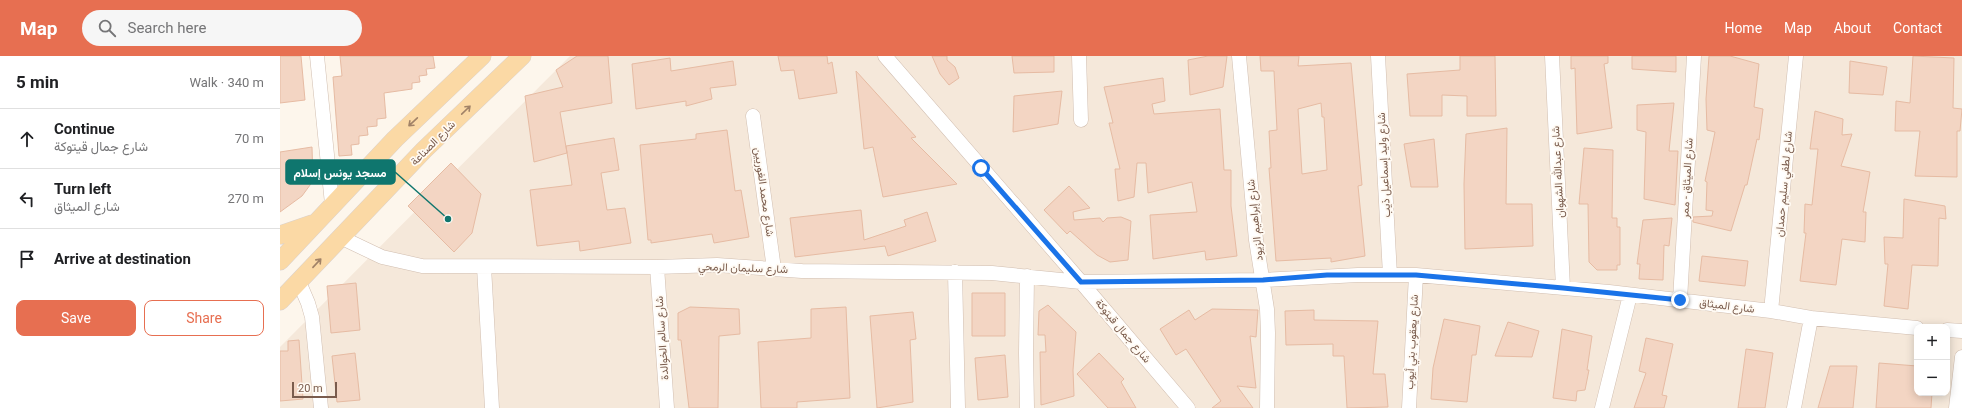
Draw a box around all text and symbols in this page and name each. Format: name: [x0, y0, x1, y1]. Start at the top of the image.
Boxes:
search box: [82, 10, 362, 46]
text: Map: [20, 17, 58, 40]
icon: search: [96, 17, 118, 39]
text: Search here: [128, 19, 206, 37]
text: Home: [1724, 20, 1762, 36]
text: Map: [1784, 20, 1812, 36]
text: About: [1834, 20, 1871, 36]
text: Contact: [1893, 20, 1942, 36]
text: 5 min: [16, 72, 59, 92]
text: Walk · 340 m: [189, 75, 264, 90]
one-way arrow: [461, 105, 471, 115]
street label: شارع وليد إسماعيل ذيب: [1375, 112, 1394, 218]
one-way arrow: [408, 117, 418, 126]
street label: شارع الصناعة: [408, 118, 459, 169]
text: Continue: [54, 120, 115, 138]
street label: شارع عبدالله الشهوان: [1549, 125, 1568, 218]
icon: ahead: [16, 128, 38, 150]
street label: شارع لطفي سليم حمدان: [1773, 130, 1798, 238]
text: 70 m: [235, 131, 264, 146]
street label: شارع الميثاق - ممر: [1678, 137, 1697, 220]
text: شارع جمال قيتوكة: [54, 139, 148, 154]
street label: شارع محمد الغوريين: [750, 147, 777, 238]
route start: [972, 159, 990, 177]
callout: مسجد يونس إسلام: [286, 160, 395, 184]
text: مسجد يونس إسلام: [293, 166, 387, 181]
street label: شارع إبراهيم الزيود: [1244, 178, 1267, 262]
text: Turn left: [54, 180, 111, 198]
icon: left: [16, 188, 38, 210]
text: 270 m: [227, 191, 264, 206]
text: شارع الميثاق: [54, 199, 120, 214]
icon: arrive: [16, 248, 38, 270]
text: Arrive at destination: [54, 250, 191, 268]
one-way arrow: [312, 258, 321, 268]
street label: شارع سليمان الرمحي: [698, 260, 789, 279]
route end: [1671, 291, 1689, 309]
street label: شارع يعقوب بني أيوب: [1403, 294, 1424, 390]
street label: شارع سالم الخوالدة: [653, 295, 672, 380]
street label: شارع جمال قيتوكة: [1092, 296, 1154, 367]
street label: شارع الميثاق: [1699, 296, 1756, 317]
button: Save: [16, 300, 136, 336]
button: Share: [144, 300, 264, 336]
map controls: [1914, 324, 1950, 396]
button: +: [1914, 324, 1950, 360]
button: −: [1914, 360, 1950, 396]
scale bar: [292, 380, 337, 399]
text: 20 m: [298, 382, 323, 395]

